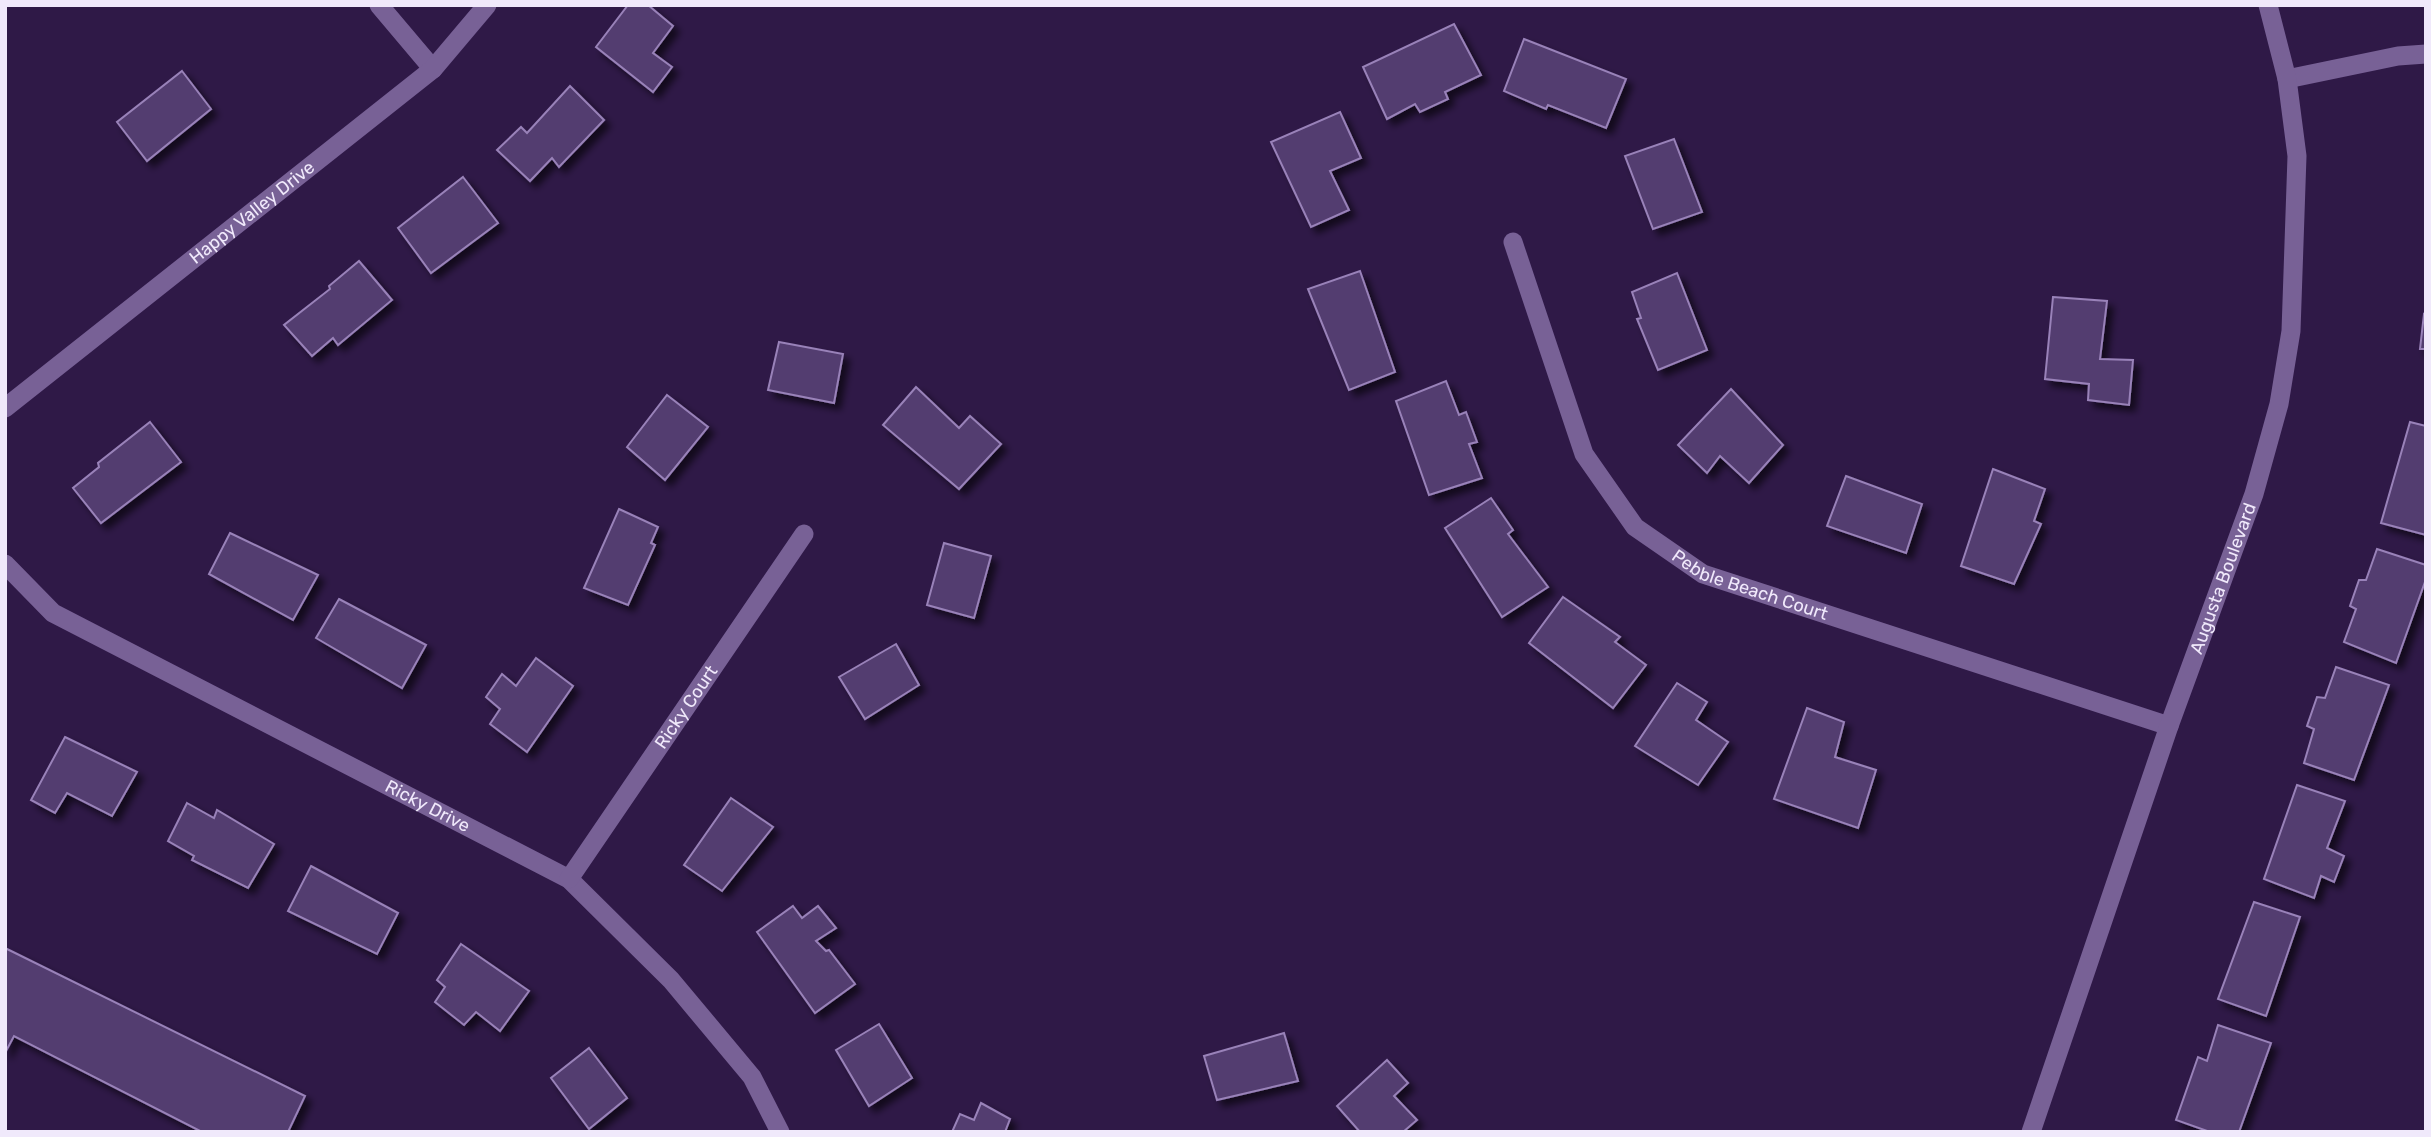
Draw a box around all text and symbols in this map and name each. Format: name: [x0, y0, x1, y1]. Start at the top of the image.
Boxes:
street label: Happy Valley Drive: [185, 156, 319, 269]
street label: Augusta Boulevard: [2185, 500, 2261, 657]
street label: Pebble Beach Court: [1668, 545, 1831, 625]
street label: Ricky Court: [650, 661, 722, 753]
street label: Ricky Drive: [381, 775, 474, 837]

